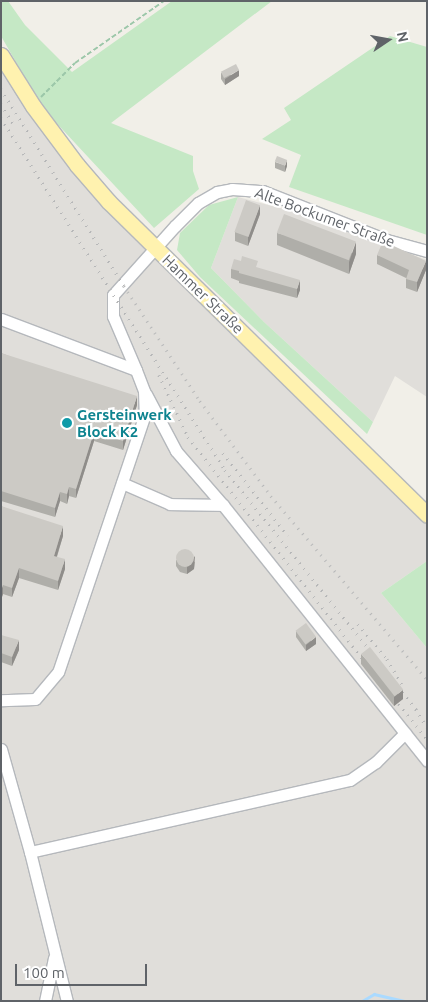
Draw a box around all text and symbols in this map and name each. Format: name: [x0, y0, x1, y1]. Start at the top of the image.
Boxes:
north arrow: [363, 15, 413, 65]
text: N: [394, 30, 412, 44]
street label: Alte Bockumer Straße: [253, 183, 397, 251]
street label: Hammer Straße: [159, 251, 247, 337]
place label: Gersteinwerk Block K2: [77, 405, 172, 440]
marker: Gersteinwerk Block K2: [61, 417, 73, 429]
scale bar: [18, 954, 150, 986]
text: 100 m: [23, 964, 65, 981]

